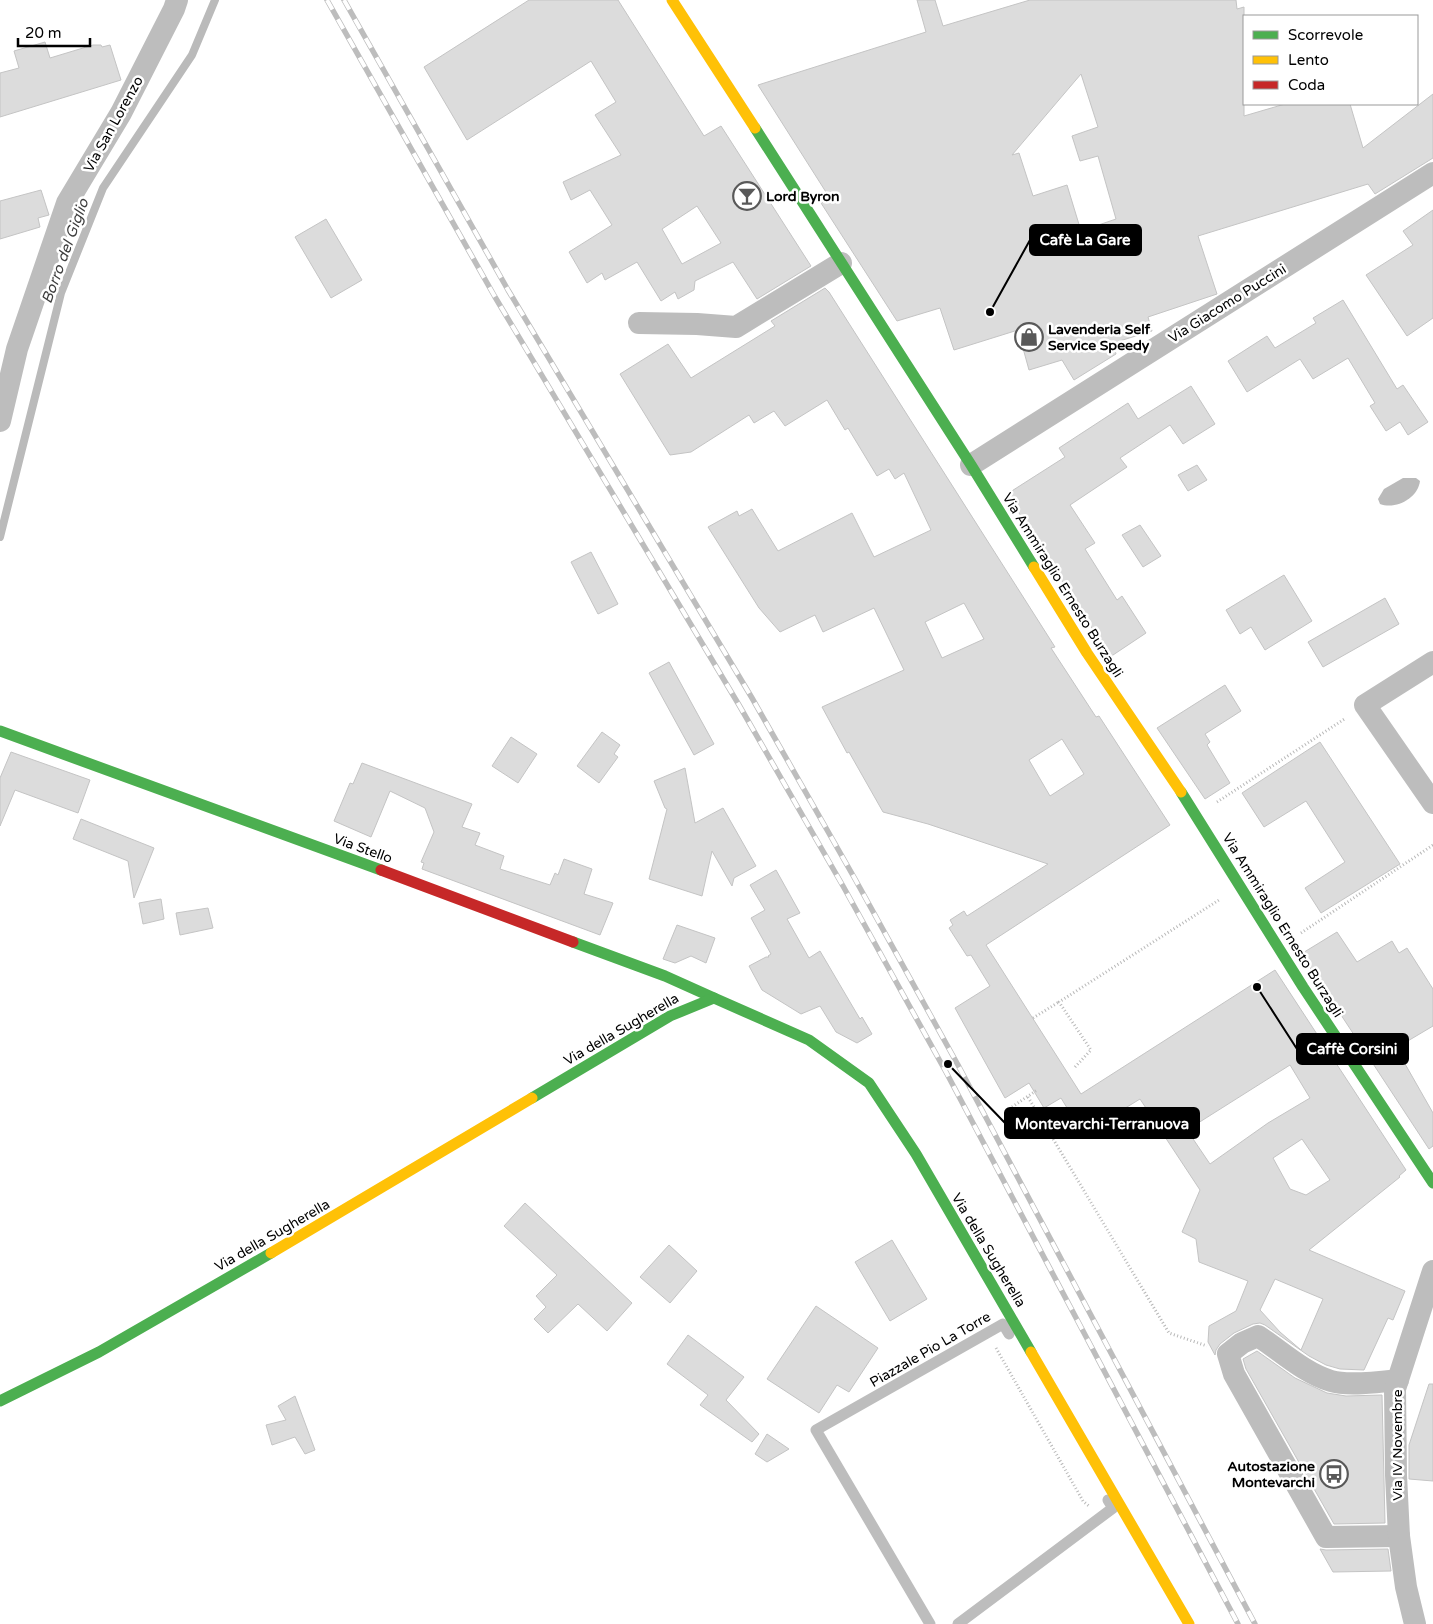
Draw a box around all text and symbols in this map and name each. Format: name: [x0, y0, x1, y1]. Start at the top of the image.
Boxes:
scale bar: [18, 15, 90, 47]
legend: [1243, 15, 1418, 105]
text: 20 m: [25, 24, 62, 42]
text: Scorrevole: [1288, 26, 1363, 44]
text: Lento: [1288, 51, 1329, 69]
street label: Via San Lorenzo: [80, 73, 147, 175]
text: Coda: [1288, 76, 1325, 94]
bar icon: Lord Byron: [732, 181, 762, 211]
place label: Lord Byron: [766, 188, 839, 205]
water label: Borro del Giglio: [38, 195, 93, 306]
callout: Cafè La Gare: [1030, 225, 1141, 255]
text: Cafè La Gare: [1039, 231, 1131, 249]
street label: Via Giacomo Puccini: [1165, 260, 1289, 347]
place label: Lavenderia Self Service Speedy: [1048, 321, 1151, 354]
shop icon: Lavenderia Self Service Speedy: [1014, 322, 1044, 352]
street label: Via Ammiraglio Ernesto Burzagli: [999, 490, 1127, 681]
street label: Via Stello: [331, 830, 395, 867]
street label: Via Ammiraglio Ernesto Burzagli: [1219, 830, 1347, 1021]
street label: Via della Sugherella: [561, 990, 682, 1069]
callout: Caffè Corsini: [1297, 1034, 1408, 1064]
text: Caffè Corsini: [1306, 1040, 1398, 1058]
callout: Montevarchi-Terranuova: [1005, 1108, 1199, 1138]
text: Montevarchi-Terranuova: [1015, 1115, 1189, 1133]
street label: Via della Sugherella: [948, 1190, 1029, 1310]
street label: Via della Sugherella: [212, 1196, 333, 1275]
street label: Piazzale Pio La Torre: [867, 1308, 994, 1391]
street label: Via IV Novembre: [1389, 1389, 1406, 1501]
place label: Autostazione Montevarchi: [1227, 1458, 1315, 1491]
bus stop icon: Autostazione Montevarchi: [1319, 1459, 1349, 1489]

